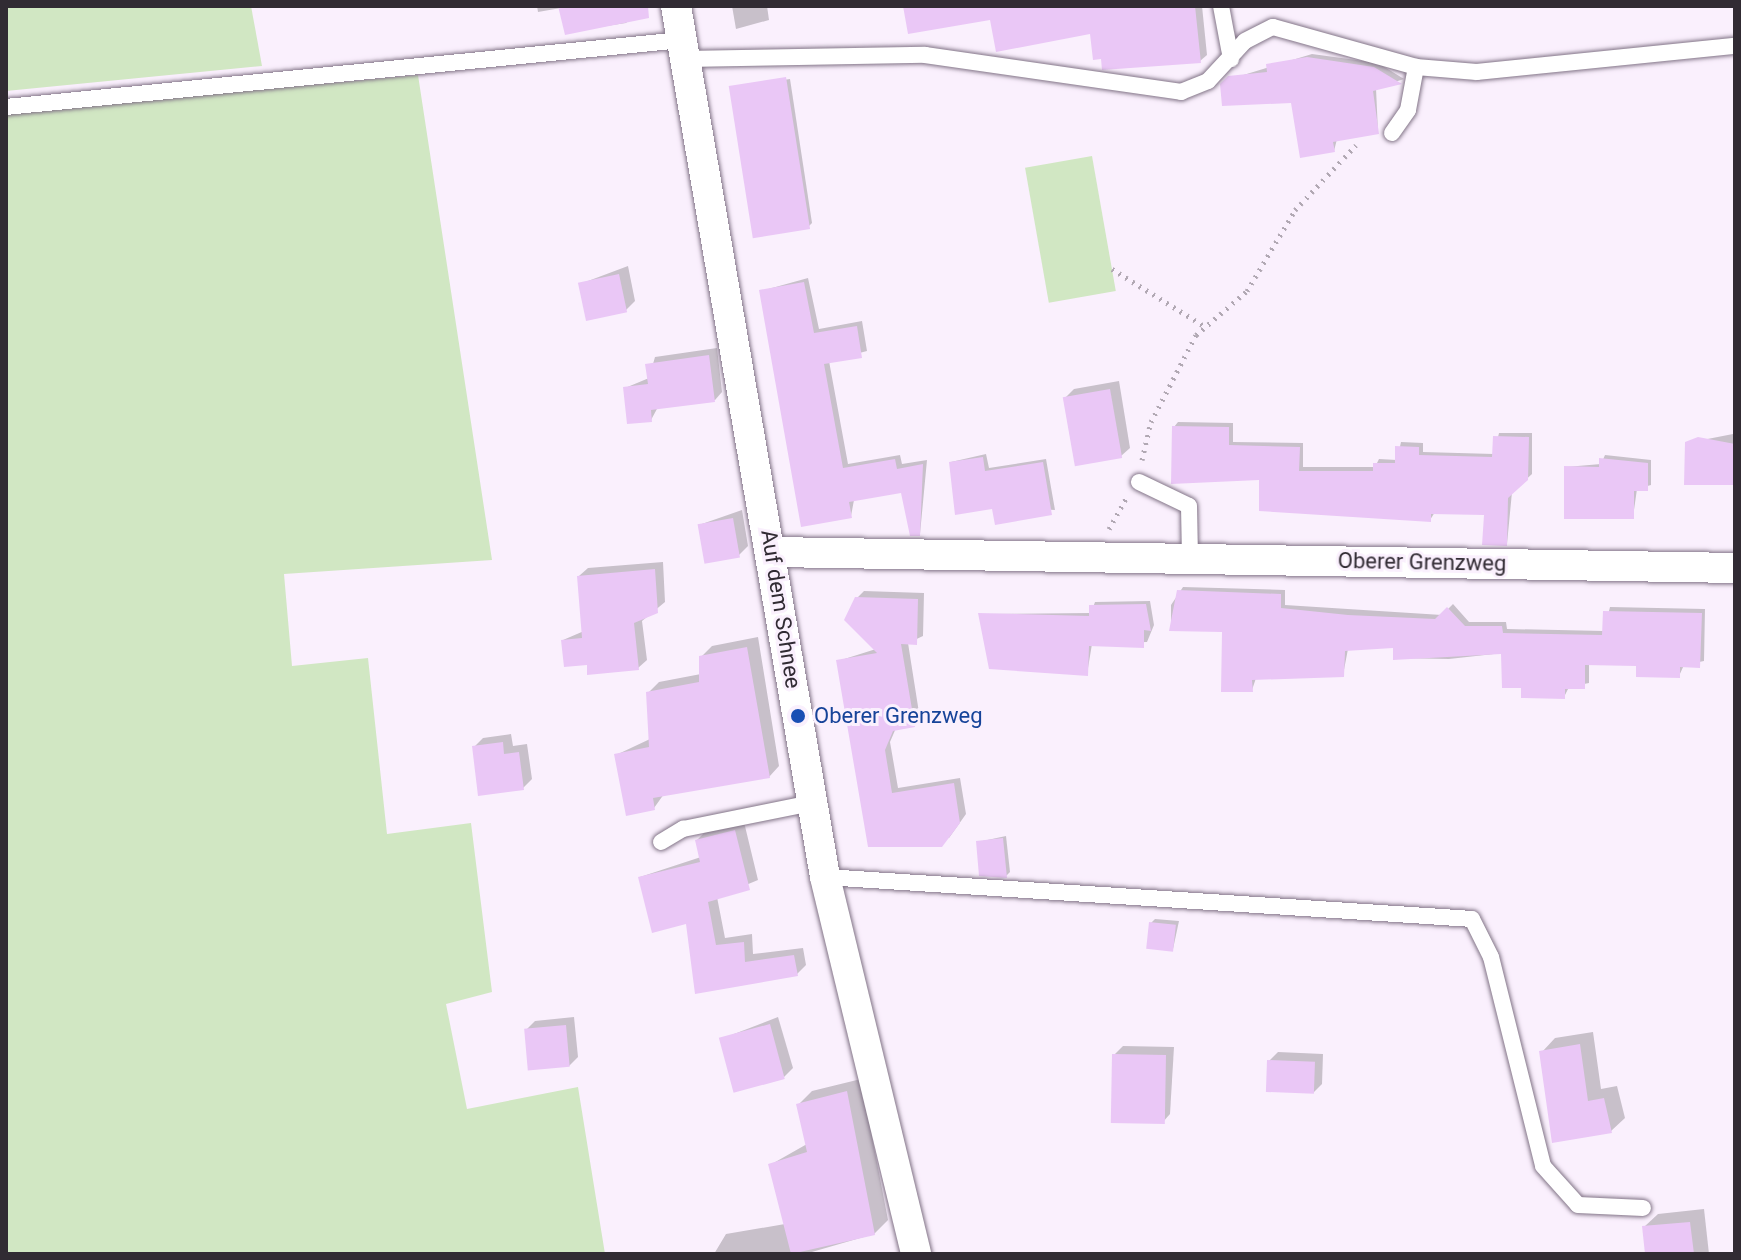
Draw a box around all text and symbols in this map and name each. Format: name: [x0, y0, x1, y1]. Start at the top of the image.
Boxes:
street label: Auf dem Schnee: [755, 528, 807, 690]
street label: Oberer Grenzweg: [1338, 547, 1506, 577]
place label: Oberer Grenzweg: [814, 703, 983, 729]
marker: Oberer Grenzweg: [789, 707, 807, 725]

